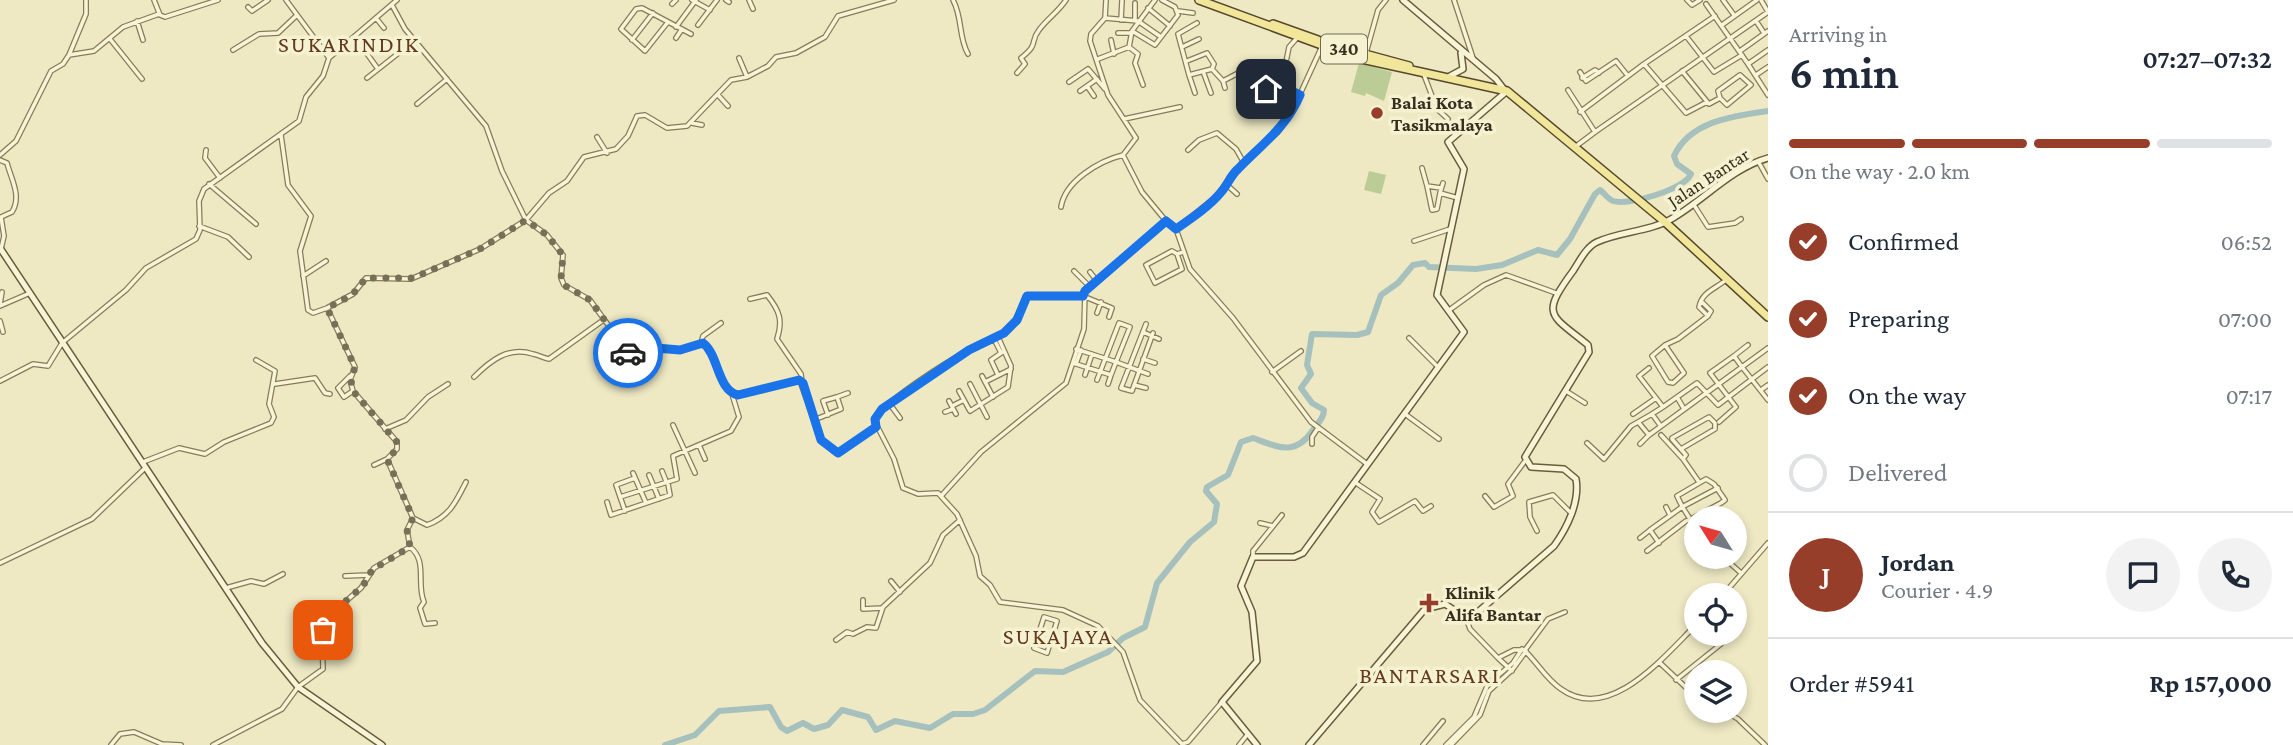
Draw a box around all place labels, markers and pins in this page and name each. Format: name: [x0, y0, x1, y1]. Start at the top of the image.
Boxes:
pin: [1236, 59, 1296, 119]
place label: Balai Kota Tasikmalaya: [1391, 92, 1494, 135]
marker: Balai Kota Tasikmalaya: [1369, 105, 1385, 121]
place label: Klinik Alifa Bantar: [1444, 582, 1542, 625]
marker: Klinik Alifa Bantar: [1419, 593, 1439, 613]
pin: [293, 600, 353, 660]

